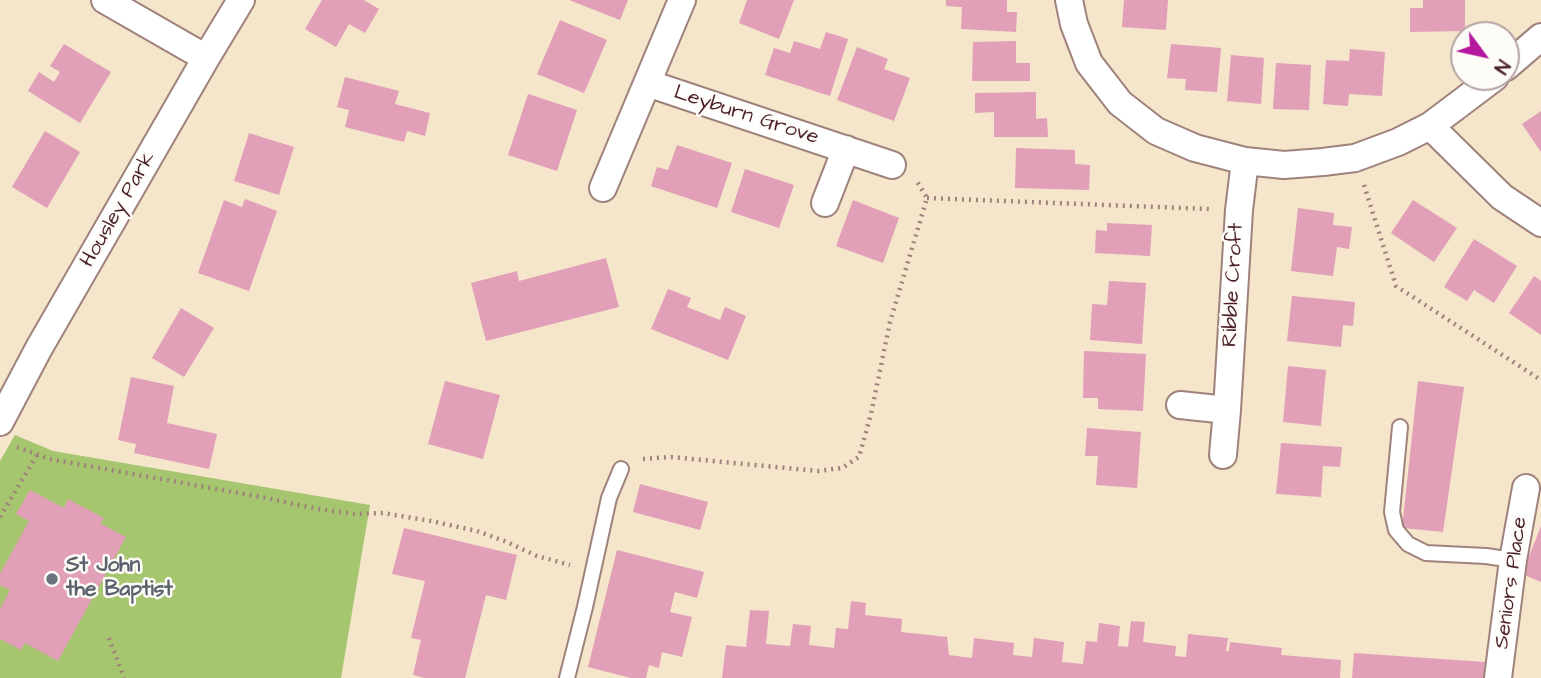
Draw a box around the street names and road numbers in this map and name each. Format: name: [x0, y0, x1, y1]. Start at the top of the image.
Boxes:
street label: Leyburn Grove: [671, 81, 821, 151]
street label: Housley Park: [76, 148, 162, 272]
street label: Ribble Croft: [1218, 222, 1250, 348]
street label: Seniors Place: [1490, 515, 1534, 651]

